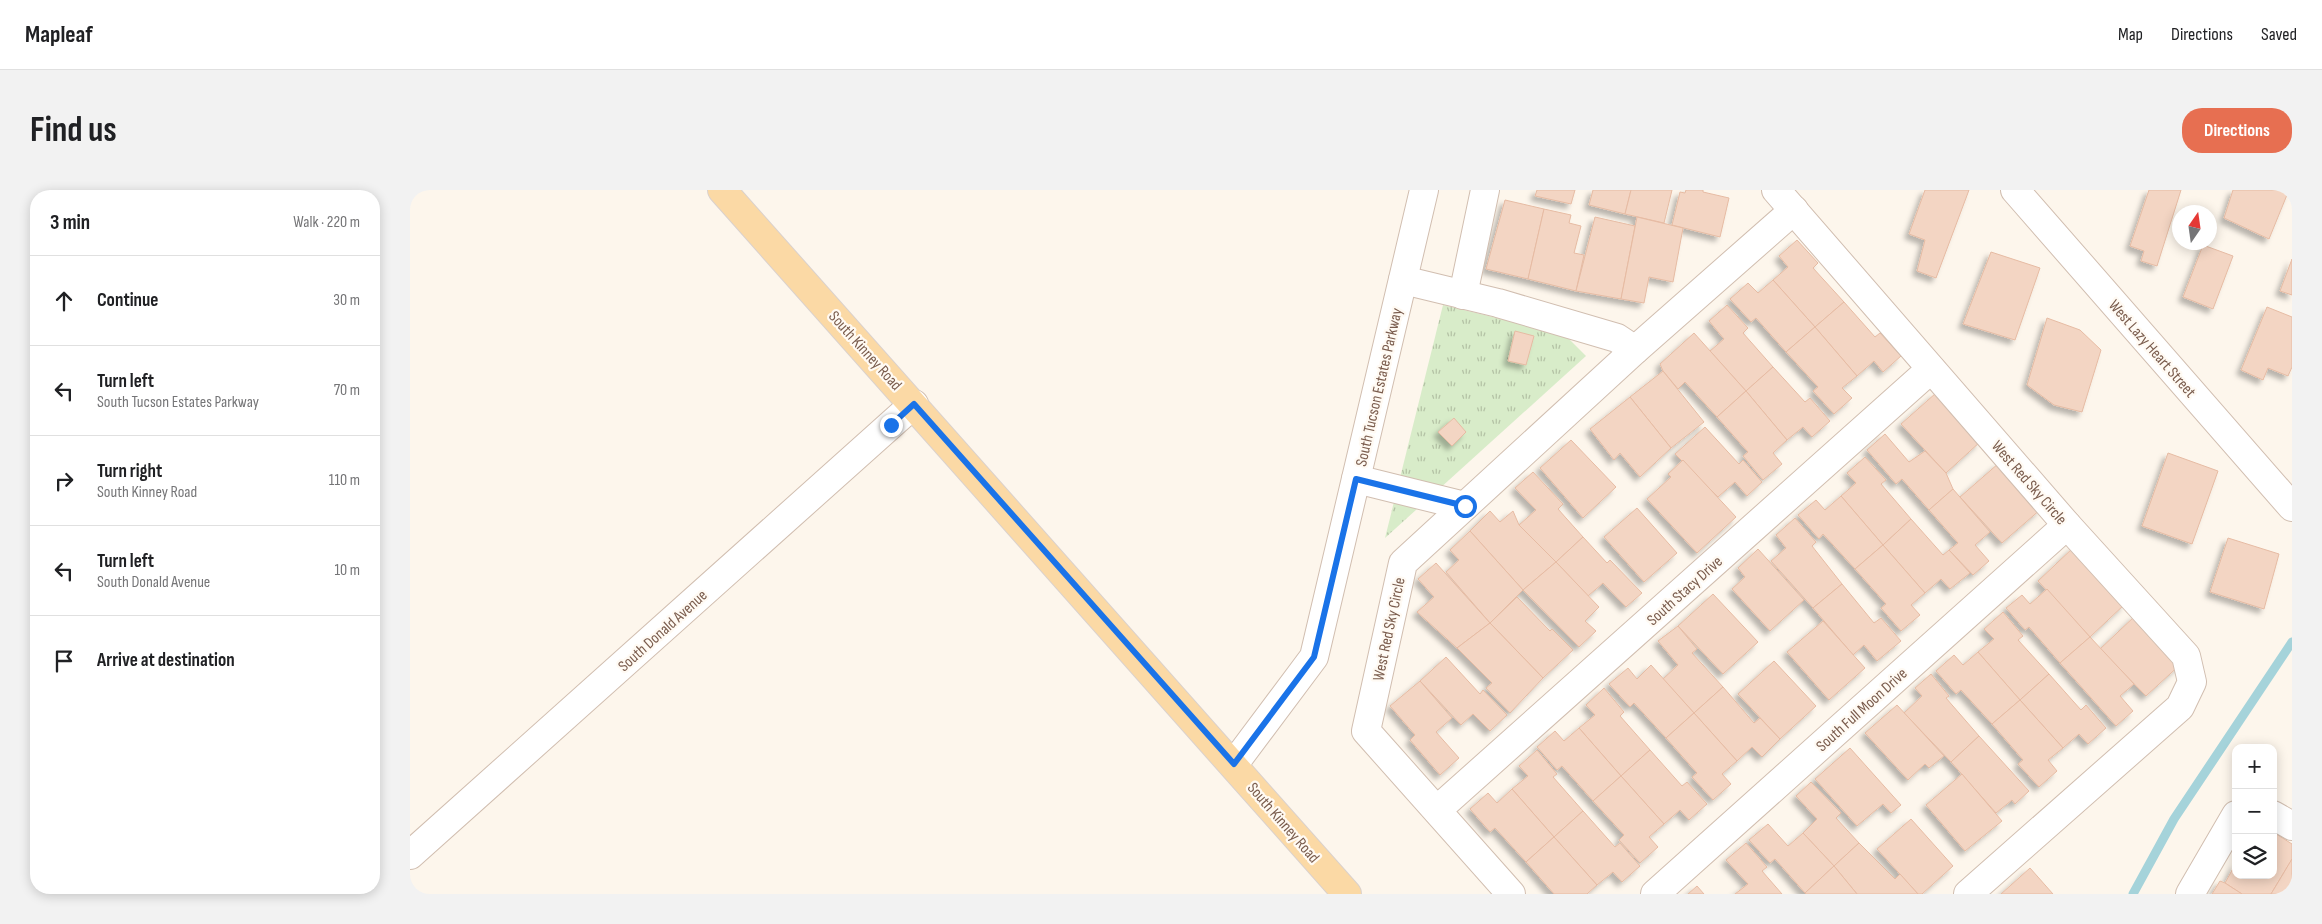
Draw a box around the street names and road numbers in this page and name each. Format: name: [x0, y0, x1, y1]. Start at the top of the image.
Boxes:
street label: West Lazy Heart Street: [2104, 296, 2199, 402]
street label: South Tucson Estates Parkway: [1352, 306, 1407, 468]
street label: South Kinney Road: [824, 307, 905, 395]
street label: West Red Sky Circle: [1987, 437, 2071, 529]
street label: South Stacy Drive: [1643, 552, 1727, 630]
street label: West Red Sky Circle: [1369, 576, 1410, 683]
street label: South Donald Avenue: [615, 586, 711, 676]
street label: South Full Moon Drive: [1813, 664, 1911, 756]
street label: South Kinney Road: [1243, 779, 1323, 867]

